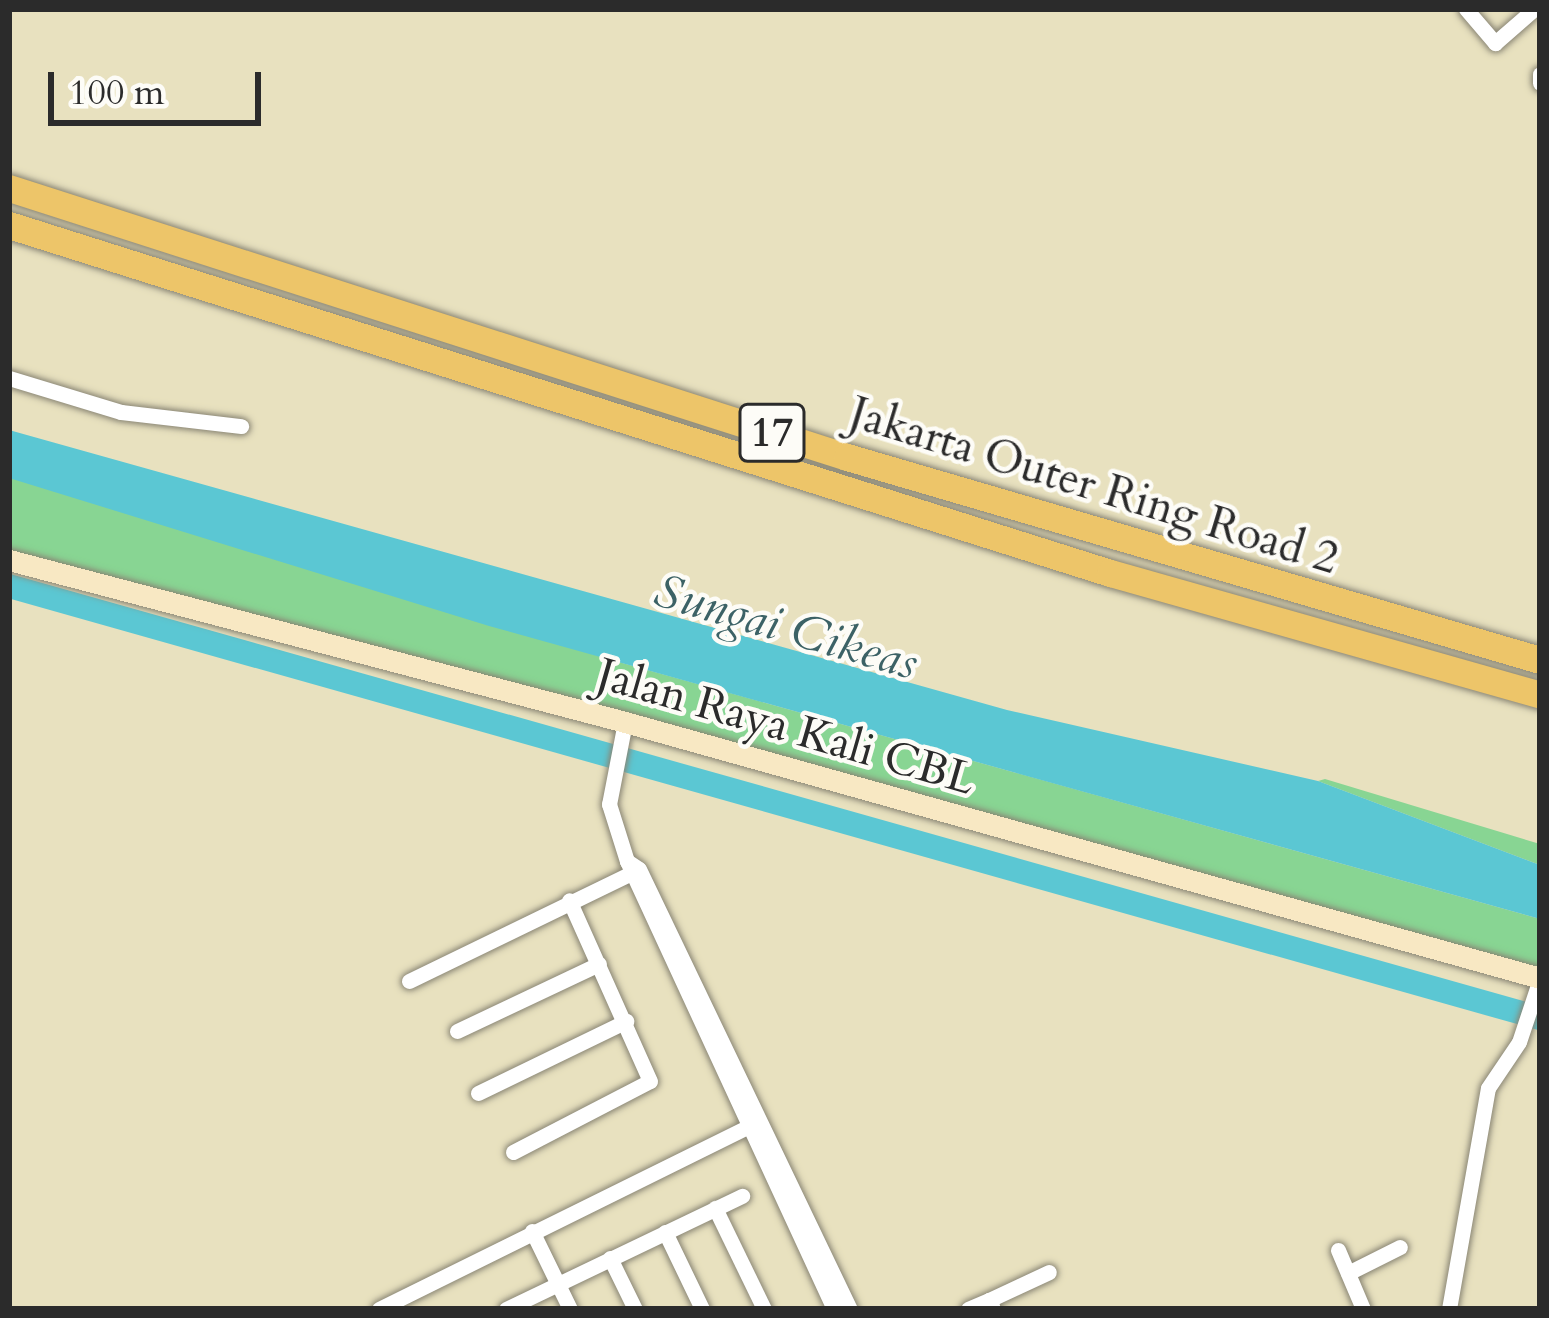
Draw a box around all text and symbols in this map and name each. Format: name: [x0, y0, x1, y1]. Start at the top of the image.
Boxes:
scale bar: [54, 48, 267, 122]
text: 100 m: [69, 68, 164, 117]
street label: Jakarta Outer Ring Road 2: [843, 386, 1345, 586]
road number: 17: [736, 397, 808, 469]
water label: Sungai Cikeas: [648, 562, 924, 692]
street label: Jalan Raya Kali CBL: [591, 647, 981, 807]

